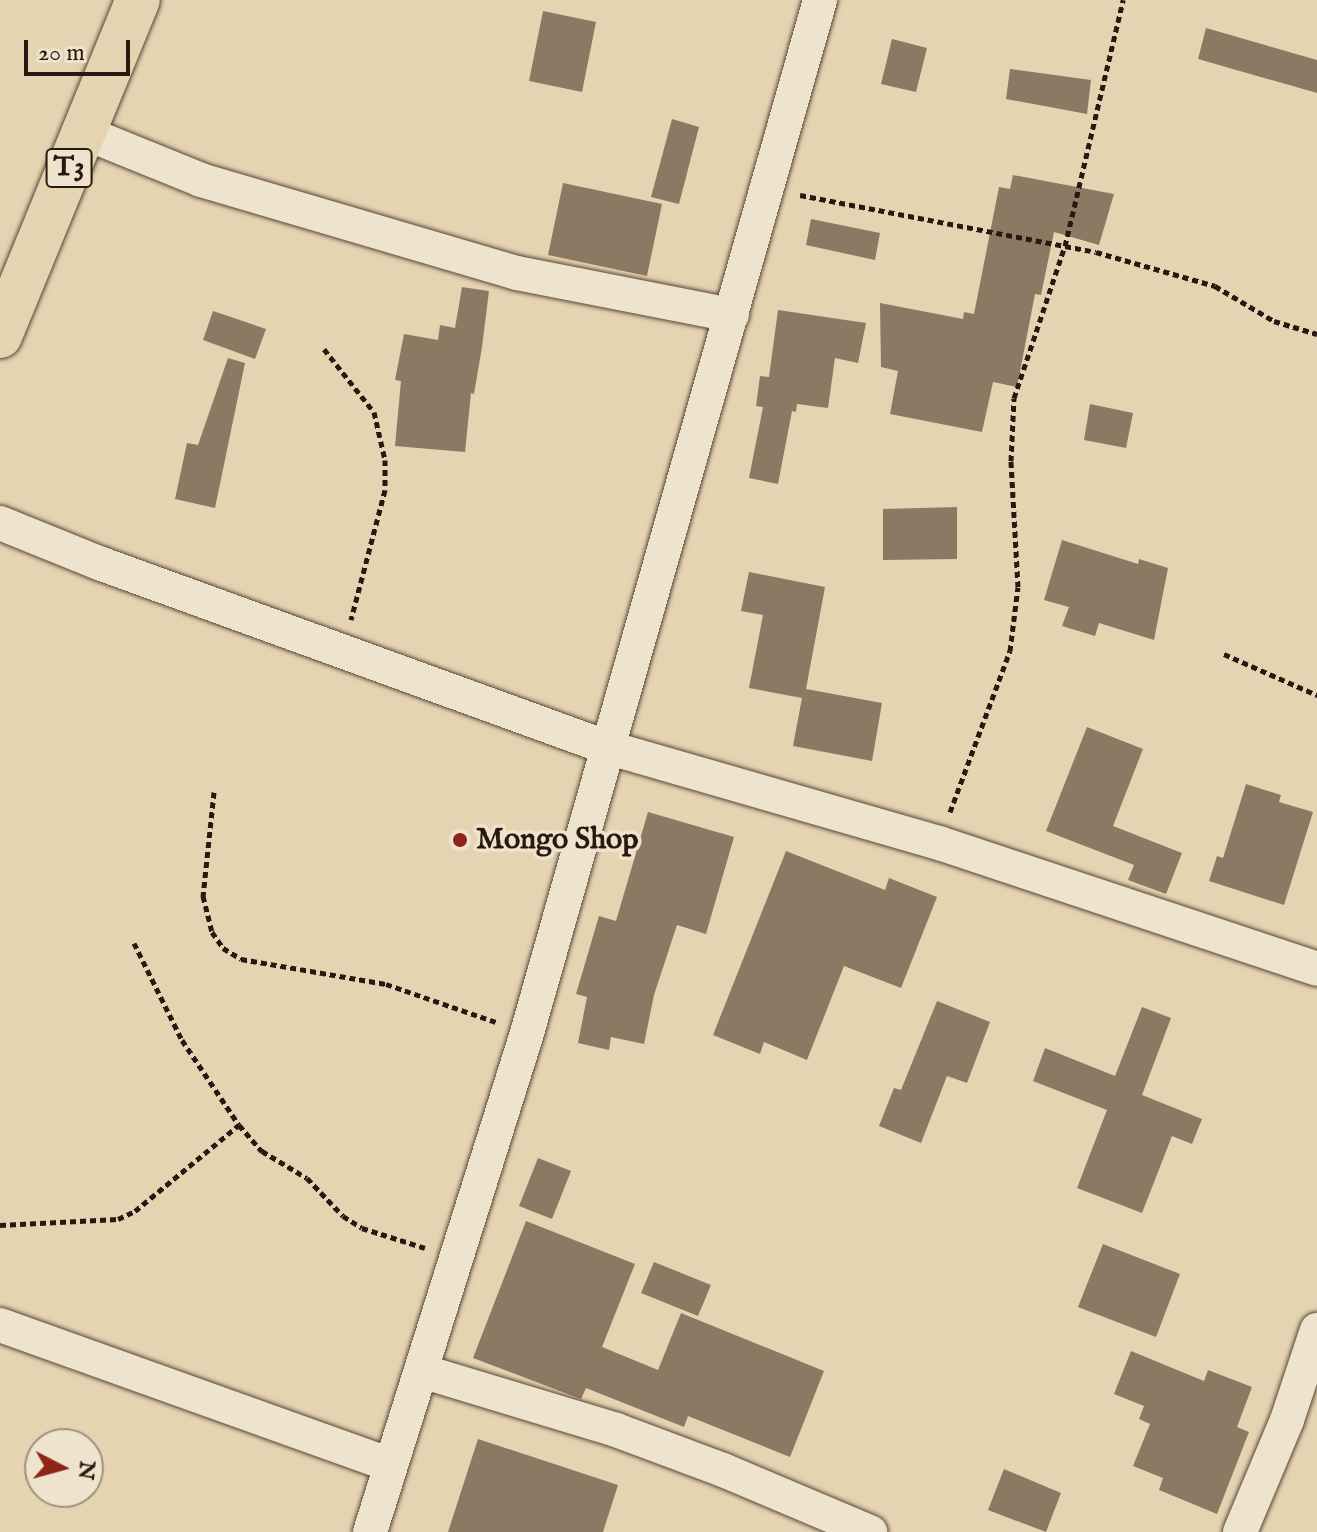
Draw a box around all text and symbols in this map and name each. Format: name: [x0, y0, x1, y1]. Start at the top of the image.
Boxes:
scale bar: [28, 24, 134, 74]
text: 20 m: [38, 38, 85, 69]
road number: T3: [45, 144, 93, 192]
place label: Mongo Shop: [476, 822, 638, 858]
marker: Mongo Shop: [451, 831, 469, 849]
north arrow: [24, 1428, 104, 1508]
text: N: [71, 1459, 101, 1481]

